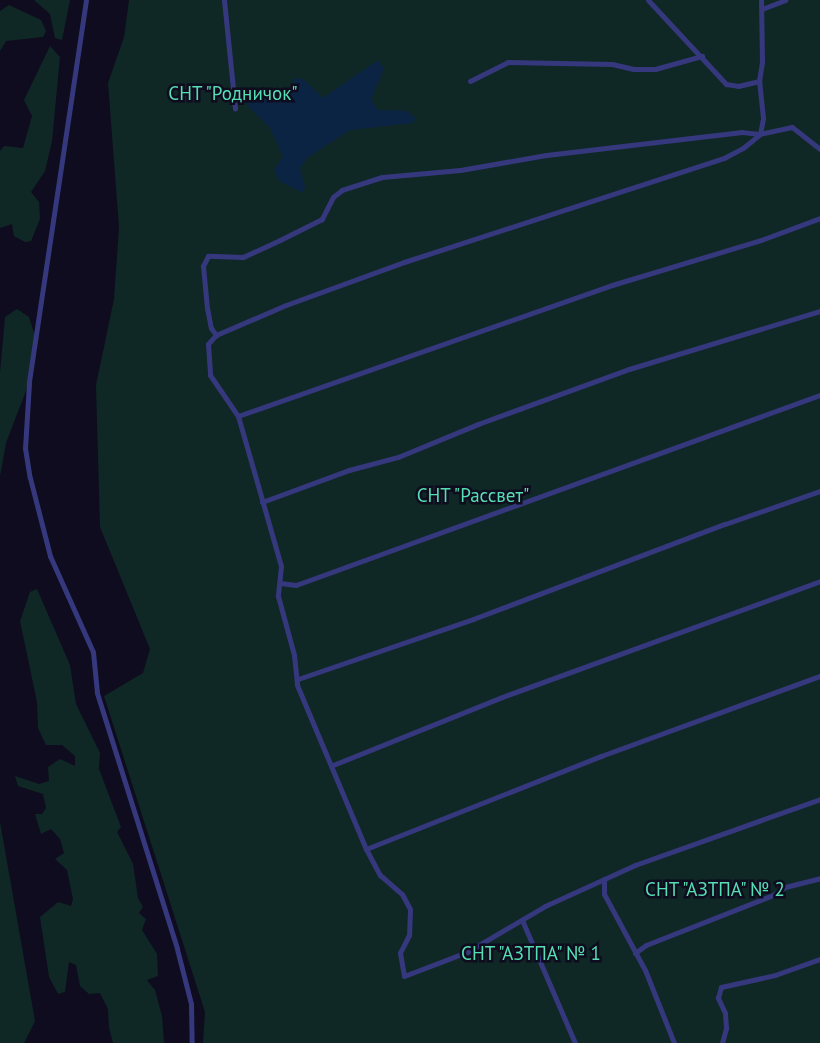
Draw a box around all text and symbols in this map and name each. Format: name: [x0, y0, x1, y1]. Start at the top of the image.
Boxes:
park label: СНТ "Родничок": [167, 83, 299, 105]
park label: СНТ "Рассвет": [416, 485, 530, 507]
park label: СНТ "АЗТПА" № 2: [643, 879, 787, 901]
park label: СНТ "АЗТПА" № 1: [459, 943, 603, 965]

